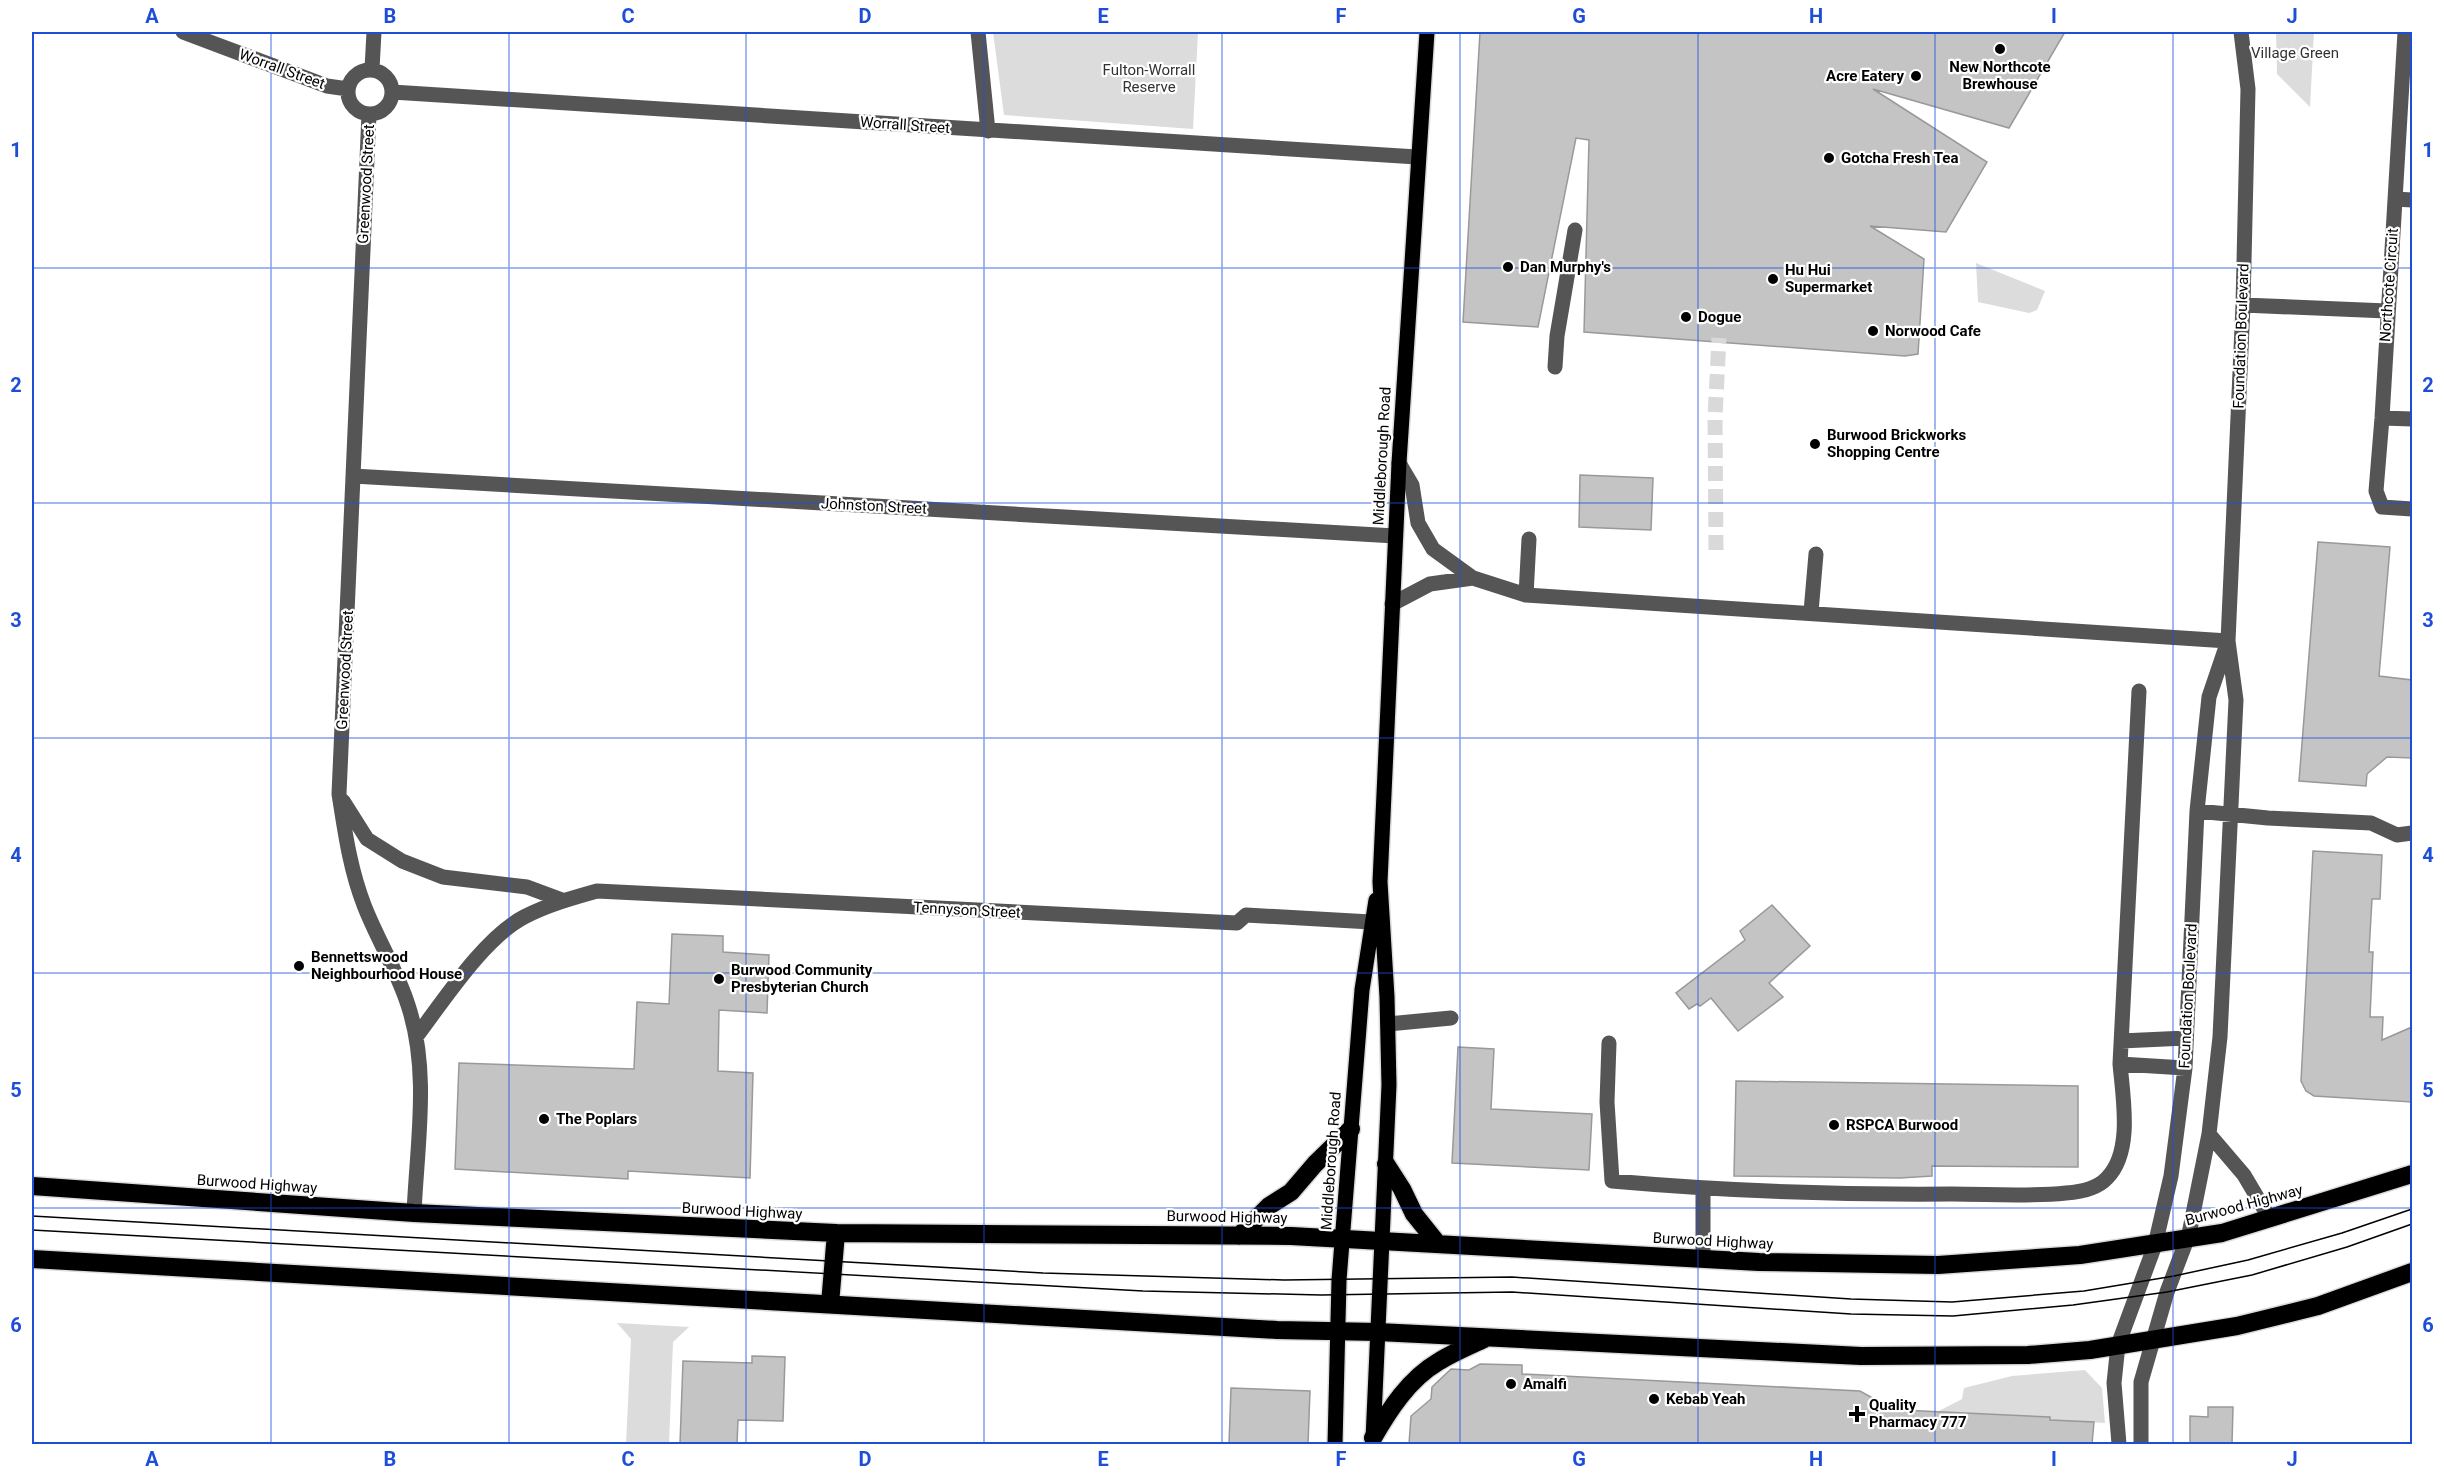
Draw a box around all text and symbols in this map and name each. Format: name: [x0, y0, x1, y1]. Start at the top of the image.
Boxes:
text: A: [145, 4, 159, 28]
text: B: [384, 4, 396, 28]
text: C: [621, 4, 635, 28]
text: D: [859, 4, 872, 28]
text: E: [1097, 4, 1109, 28]
text: F: [1336, 4, 1347, 28]
text: G: [1572, 4, 1586, 28]
text: H: [1809, 4, 1823, 28]
text: I: [2051, 4, 2057, 28]
text: J: [2286, 4, 2298, 28]
marker: New Northcote Brewhouse: [1993, 42, 2007, 56]
park label: Village Green: [2251, 44, 2339, 62]
street label: Worrall Street: [237, 45, 328, 93]
place label: New Northcote Brewhouse: [1949, 58, 2051, 93]
park label: Fulton-Worrall Reserve: [1103, 61, 1195, 96]
place label: Acre Eatery: [1826, 67, 1904, 85]
marker: Acre Eatery: [1909, 69, 1923, 83]
street label: Worrall Street: [859, 113, 951, 137]
street label: Greenwood Street: [354, 124, 378, 244]
text: 1: [10, 138, 22, 162]
text: 1: [2422, 138, 2434, 162]
place label: Gotcha Fresh Tea: [1841, 149, 1958, 167]
marker: Gotcha Fresh Tea: [1822, 151, 1836, 165]
street label: Northcote Circuit: [2376, 227, 2402, 342]
place label: Dan Murphy's: [1520, 258, 1611, 276]
marker: Dan Murphy's: [1501, 260, 1515, 274]
place label: Hu Hui Supermarket: [1785, 261, 1872, 296]
street label: Foundation Boulevard: [2229, 263, 2253, 409]
marker: Hu Hui Supermarket: [1766, 272, 1780, 286]
place label: Dogue: [1698, 308, 1741, 326]
marker: Dogue: [1679, 310, 1693, 324]
place label: Norwood Cafe: [1885, 322, 1981, 340]
marker: Norwood Cafe: [1866, 324, 1880, 338]
text: 2: [10, 373, 22, 397]
text: 2: [2422, 373, 2434, 397]
street label: Middleborough Road: [1369, 386, 1395, 526]
place label: Burwood Brickworks Shopping Centre: [1827, 426, 1967, 461]
marker: Burwood Brickworks Shopping Centre: [1808, 437, 1822, 451]
street label: Johnston Street: [821, 494, 927, 518]
text: 3: [10, 608, 22, 632]
text: 3: [2422, 608, 2434, 632]
street label: Greenwood Street: [333, 610, 357, 730]
text: 4: [10, 843, 22, 867]
text: 4: [2422, 843, 2434, 867]
street label: Tennyson Street: [913, 898, 1021, 922]
street label: Foundation Boulevard: [2175, 923, 2201, 1069]
place label: Bennettswood Neighbourhood House: [311, 948, 462, 983]
marker: Bennettswood Neighbourhood House: [292, 959, 306, 973]
place label: Burwood Community Presbyterian Church: [731, 961, 873, 996]
marker: Burwood Community Presbyterian Church: [712, 972, 726, 986]
text: 5: [10, 1078, 22, 1102]
text: 5: [2422, 1078, 2434, 1102]
street label: Middleborough Road: [1317, 1091, 1345, 1231]
place label: The Poplars: [556, 1110, 637, 1128]
marker: The Poplars: [537, 1112, 551, 1126]
place label: RSPCA Burwood: [1846, 1116, 1958, 1134]
marker: RSPCA Burwood: [1827, 1118, 1841, 1132]
street label: Burwood Highway: [196, 1171, 318, 1197]
street label: Burwood Highway: [2183, 1181, 2305, 1229]
street label: Burwood Highway: [681, 1199, 803, 1223]
street label: Burwood Highway: [1166, 1207, 1288, 1227]
street label: Burwood Highway: [1652, 1229, 1774, 1253]
text: 6: [10, 1313, 22, 1337]
text: 6: [2422, 1313, 2434, 1337]
place label: Amalfi: [1523, 1375, 1567, 1393]
marker: Amalfi: [1504, 1377, 1518, 1391]
place label: Kebab Yeah: [1666, 1390, 1745, 1408]
marker: Kebab Yeah: [1647, 1392, 1661, 1406]
place label: Quality Pharmacy 777: [1869, 1396, 1967, 1431]
marker: Quality Pharmacy 777: [1850, 1407, 1864, 1421]
text: A: [145, 1447, 159, 1471]
text: B: [384, 1447, 396, 1471]
text: C: [621, 1447, 635, 1471]
text: D: [859, 1447, 872, 1471]
text: E: [1097, 1447, 1109, 1471]
text: F: [1336, 1447, 1347, 1471]
text: G: [1572, 1447, 1586, 1471]
text: H: [1809, 1447, 1823, 1471]
text: I: [2051, 1447, 2057, 1471]
text: J: [2286, 1447, 2298, 1471]

